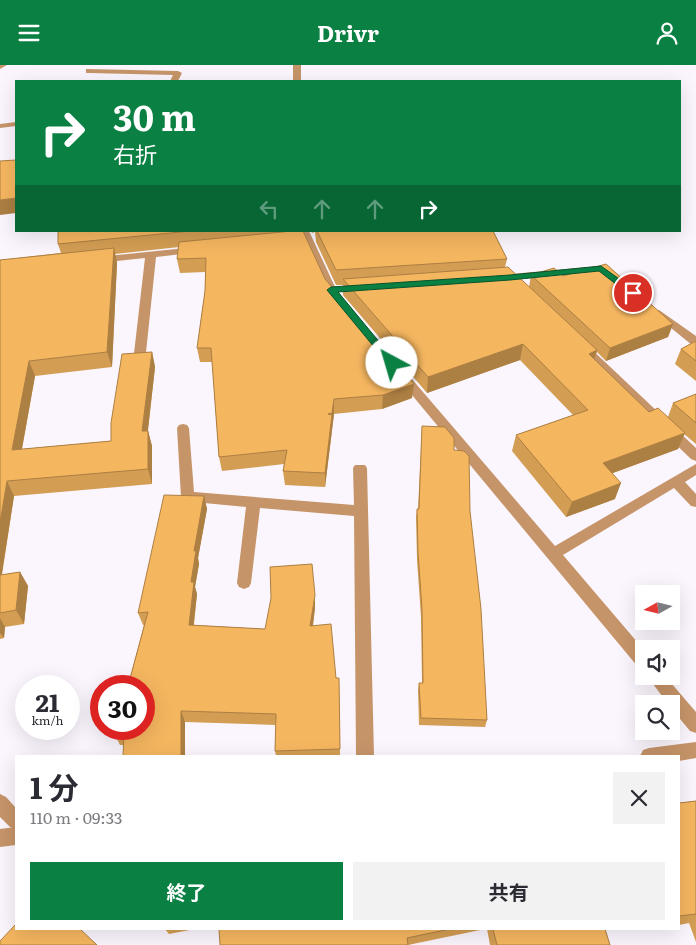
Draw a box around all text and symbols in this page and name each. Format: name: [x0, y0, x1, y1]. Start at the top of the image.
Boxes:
text: Drivr: [317, 16, 379, 49]
icon: menu: [15, 19, 43, 47]
icon: person: [653, 19, 681, 47]
text: 30 m: [113, 90, 196, 142]
icon: right: [30, 100, 95, 165]
text: 右折: [113, 137, 157, 170]
icon: left: [255, 195, 283, 223]
icon: ahead: [308, 195, 336, 223]
icon: ahead: [361, 195, 389, 223]
icon: right: [414, 195, 442, 223]
pin: [612, 272, 654, 314]
icon: arrive: [619, 279, 647, 307]
position arrow: [365, 336, 417, 388]
north arrow: [635, 585, 680, 630]
map controls: [635, 585, 680, 740]
button: sound: [635, 640, 680, 685]
speed limit sign: 30: [90, 675, 155, 740]
text: 21: [36, 683, 59, 720]
button: search: [635, 695, 680, 740]
text: km/h: [32, 711, 63, 729]
text: 1 分: [30, 764, 78, 808]
button: close: [613, 772, 665, 824]
text: 110 m · 09:33: [30, 805, 122, 829]
button: 終了: [30, 862, 343, 920]
button: 共有: [353, 862, 665, 920]

